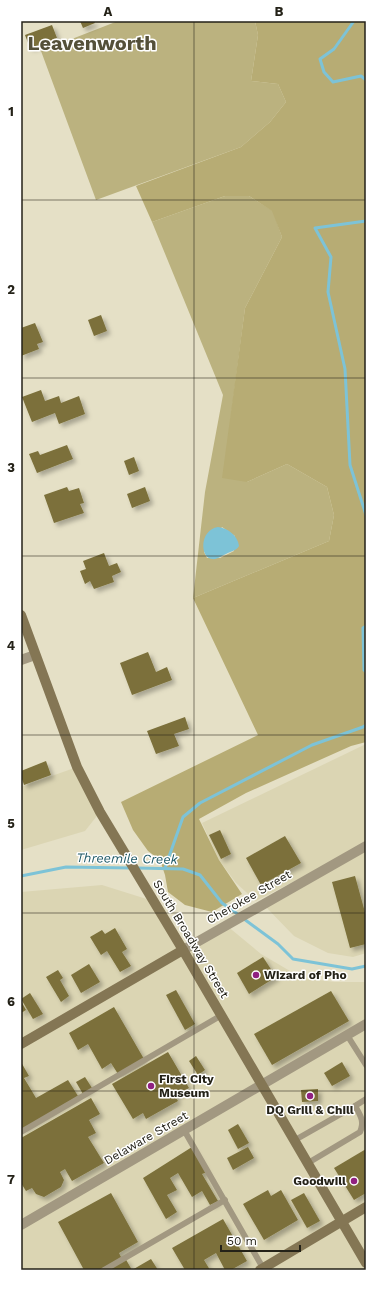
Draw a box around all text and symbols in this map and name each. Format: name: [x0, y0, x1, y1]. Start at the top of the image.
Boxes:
text: A: [104, 4, 113, 19]
text: B: [275, 4, 284, 19]
district label: Leavenworth: [27, 31, 157, 55]
text: 1: [8, 104, 14, 119]
text: 2: [7, 282, 15, 297]
text: 3: [7, 460, 15, 475]
text: 4: [7, 638, 16, 653]
text: 5: [7, 816, 15, 831]
water label: Threemile Creek: [76, 850, 179, 867]
street label: Cherokee Street: [204, 867, 294, 927]
street label: South Broadway Street: [150, 877, 232, 1001]
place label: Wizard of Pho: [264, 968, 347, 982]
marker: Wizard of Pho: [251, 970, 261, 980]
text: 6: [7, 994, 15, 1009]
place label: First City Museum: [159, 1072, 214, 1100]
marker: First City Museum: [146, 1081, 156, 1091]
marker: DQ Grill & Chill: [305, 1091, 315, 1101]
place label: DQ Grill & Chill: [266, 1103, 354, 1117]
street label: Delaware Street: [102, 1108, 190, 1168]
text: 7: [7, 1172, 15, 1187]
place label: Goodwill: [293, 1174, 346, 1188]
marker: Goodwill: [349, 1176, 359, 1186]
scale bar: [221, 1227, 300, 1253]
text: 50 m: [227, 1234, 257, 1248]

